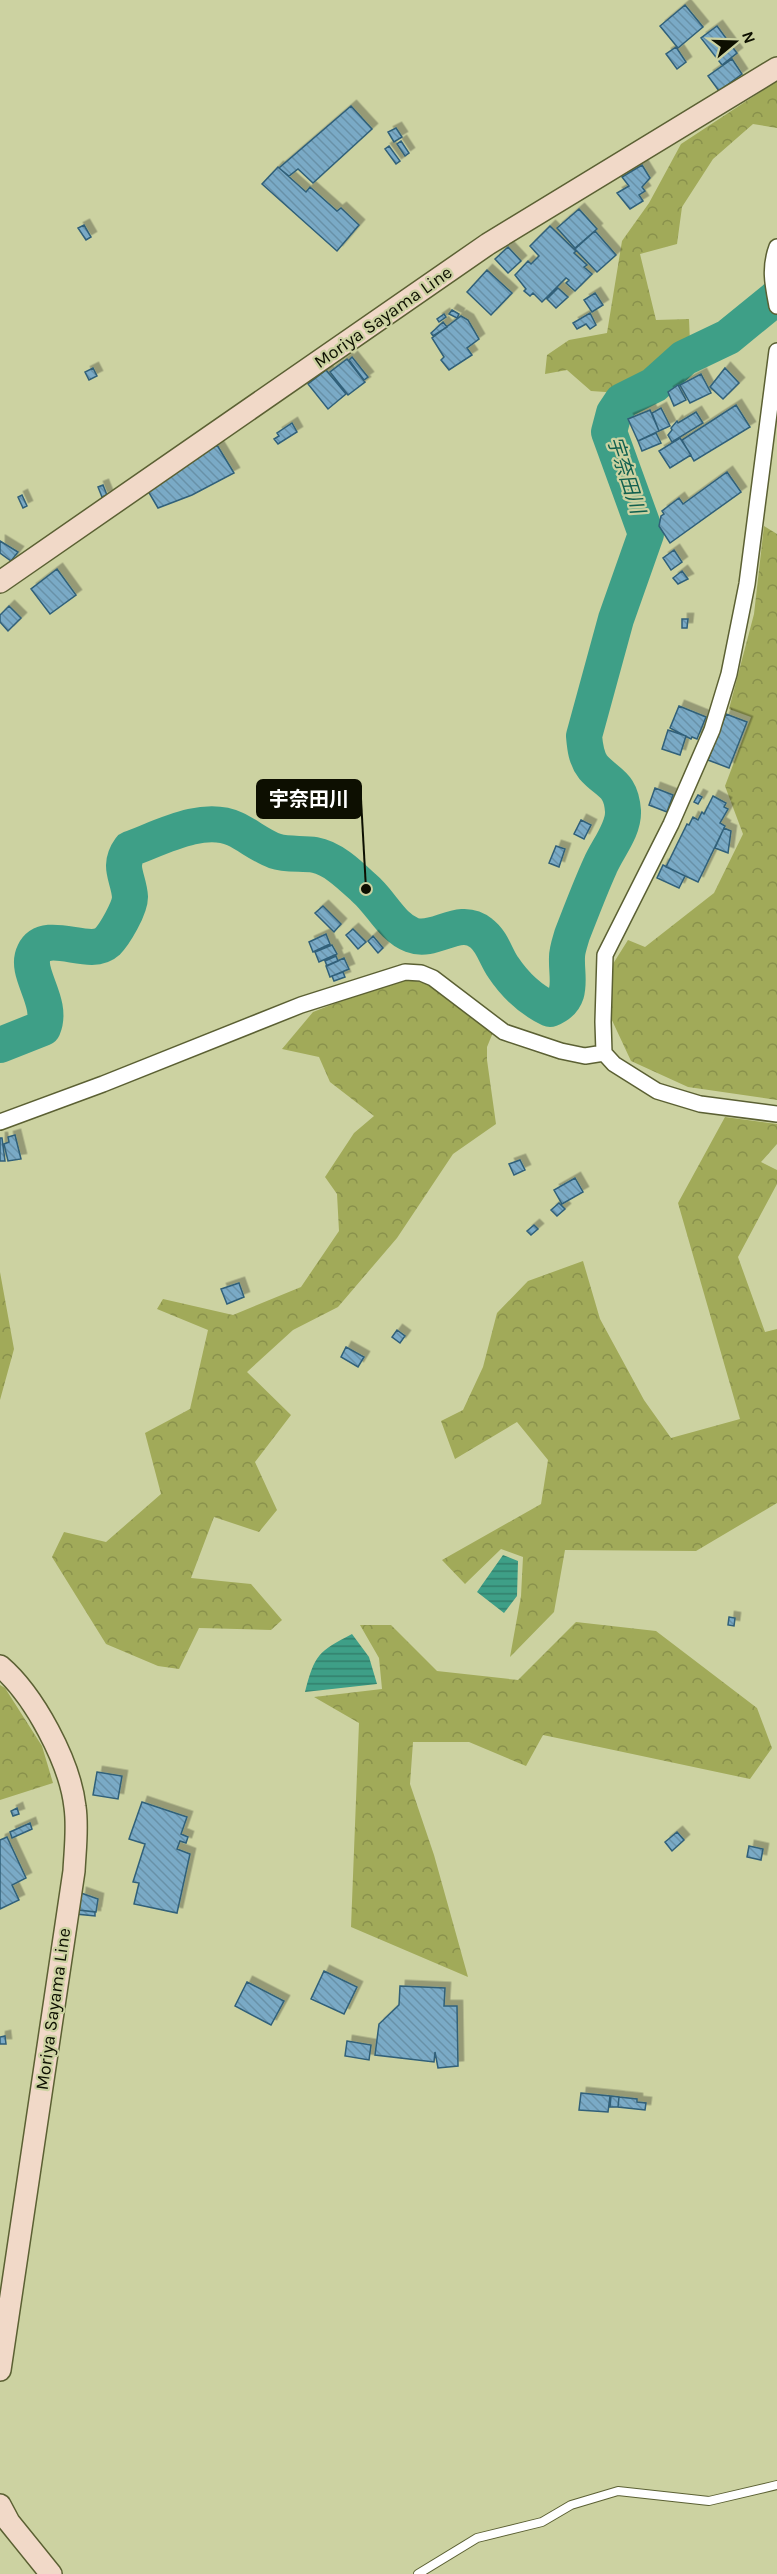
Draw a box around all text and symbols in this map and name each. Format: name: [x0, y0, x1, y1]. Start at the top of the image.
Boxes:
north arrow: [705, 12, 765, 72]
text: N: [738, 29, 760, 46]
street label: Moriya Sayama Line: [310, 261, 456, 373]
water label: 宇奈田川: [603, 433, 650, 518]
callout: 宇奈田川: [257, 780, 361, 818]
text: 宇奈田川: [269, 788, 349, 811]
street label: Moriya Sayama Line: [31, 1927, 75, 2091]

